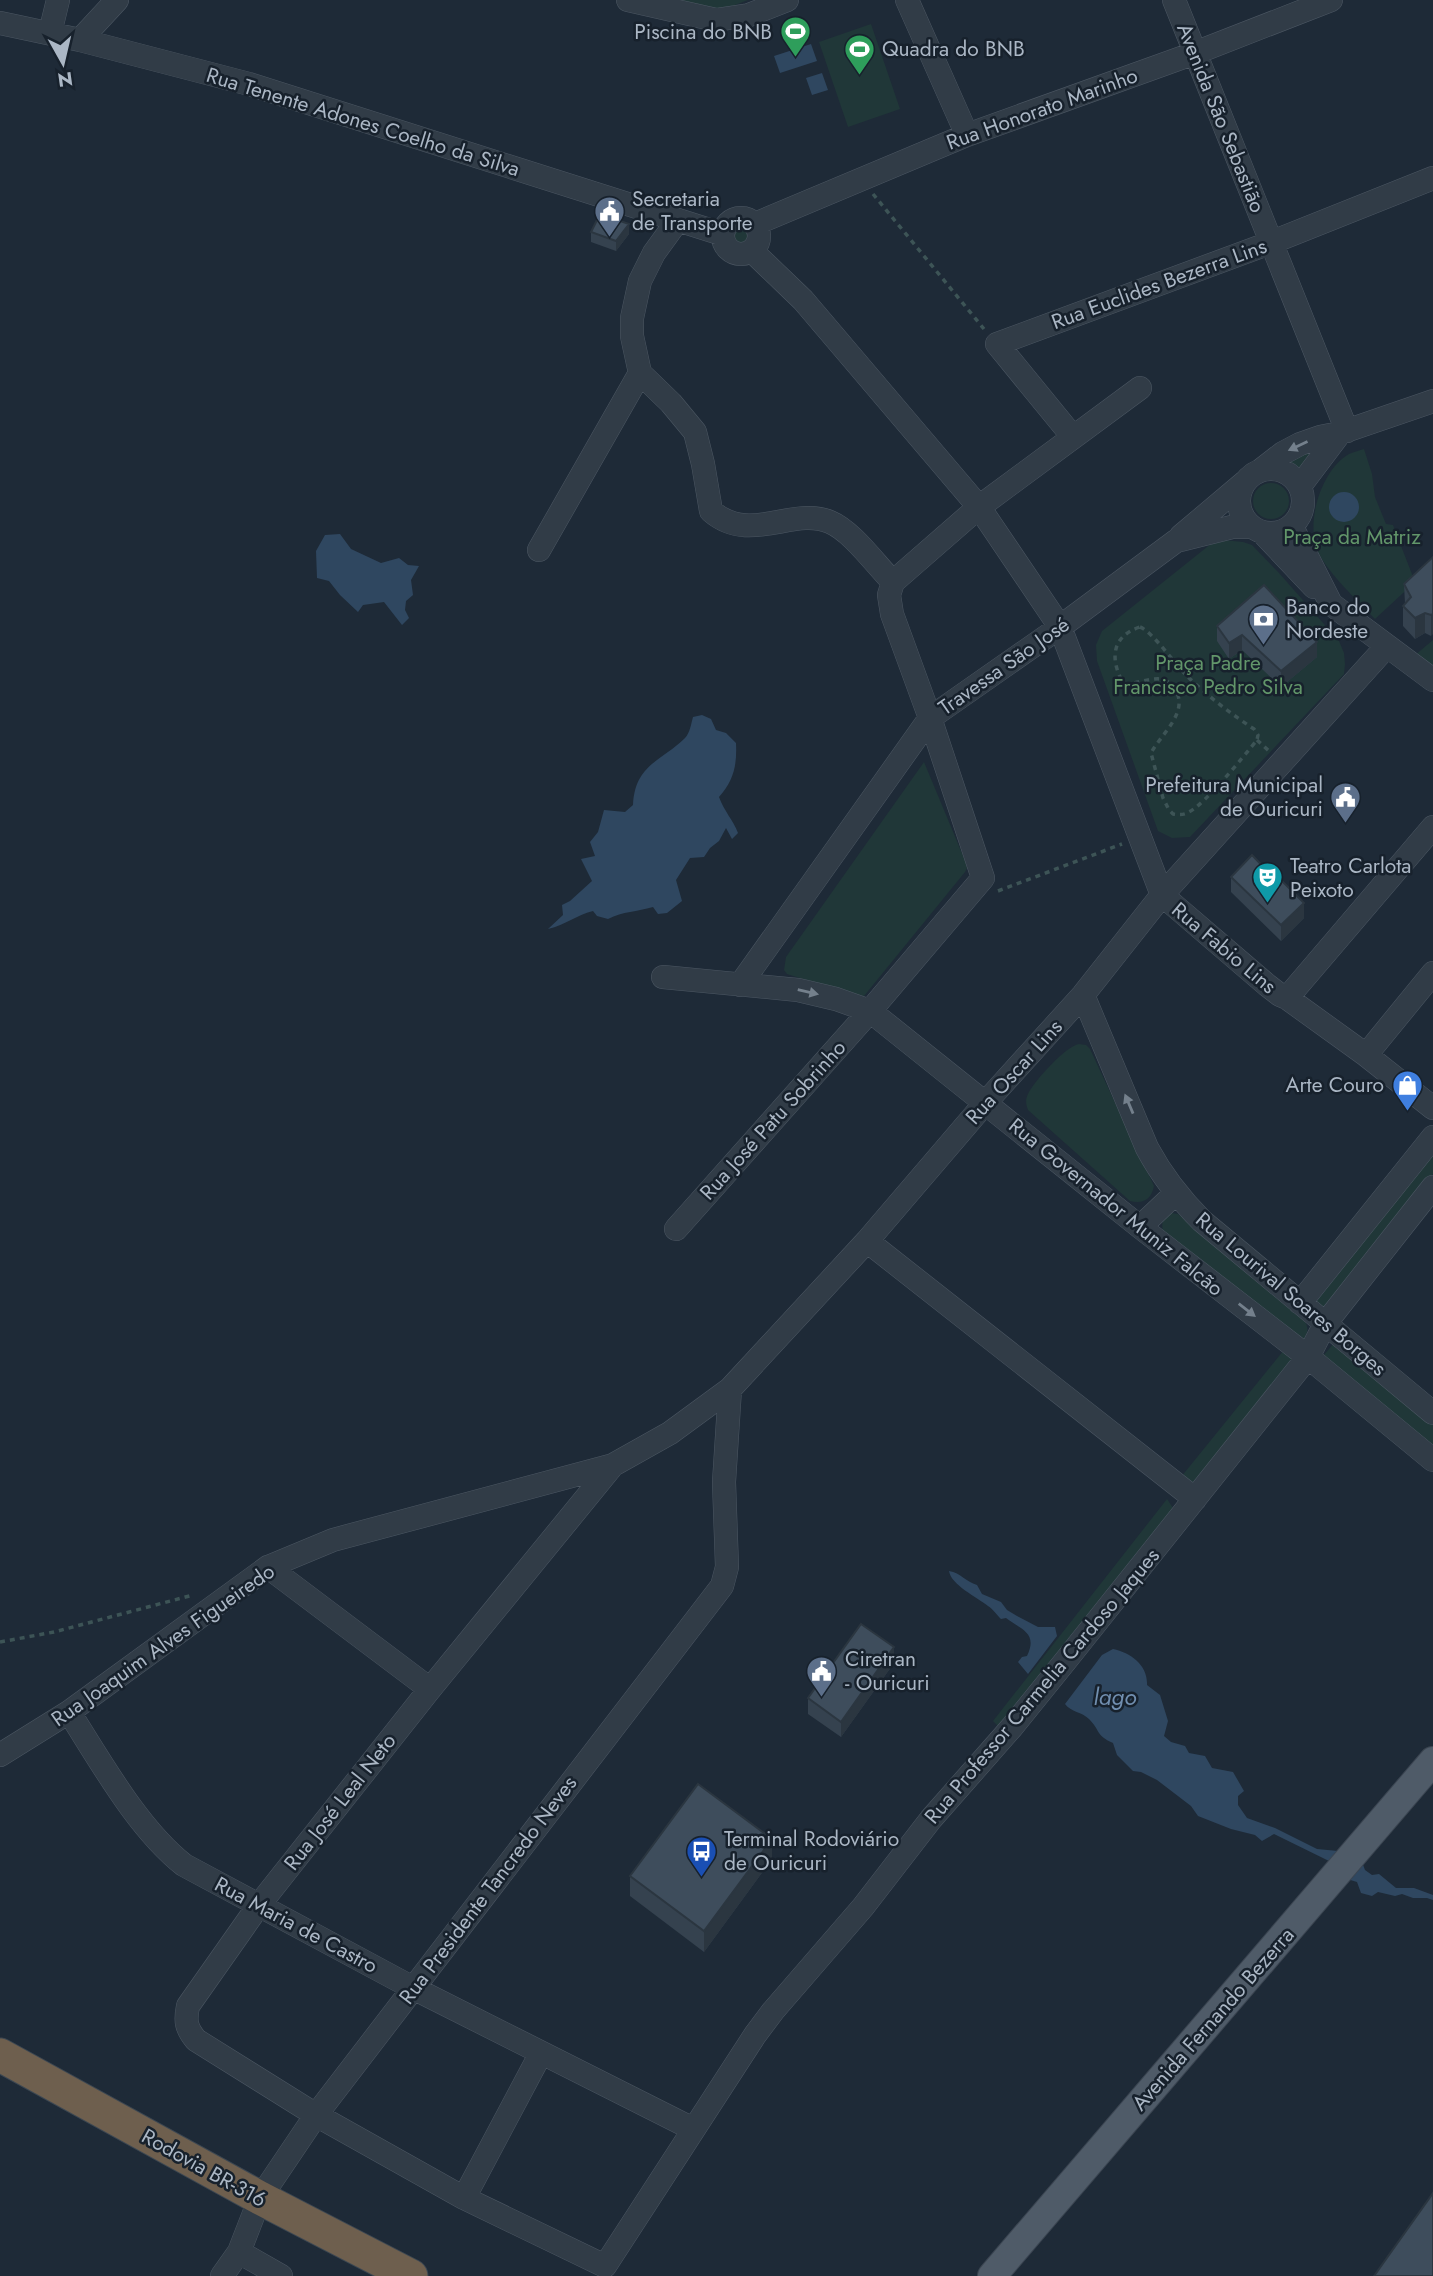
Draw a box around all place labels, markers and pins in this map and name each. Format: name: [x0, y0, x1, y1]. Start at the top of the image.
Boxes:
sports icon: Piscina do BNB: [778, 15, 812, 59]
place label: Piscina do BNB: [634, 17, 772, 47]
sports icon: Quadra do BNB: [842, 32, 876, 76]
place label: Quadra do BNB: [882, 34, 1025, 64]
place label: Secretaria de Transporte: [632, 184, 753, 238]
public building icon: Secretaria de Transporte: [592, 194, 626, 238]
place label: Banco do Nordeste: [1286, 592, 1370, 646]
bank icon: Banco do Nordeste: [1246, 602, 1280, 646]
place label: Prefeitura Municipal de Ouricuri: [1145, 770, 1323, 824]
public building icon: Prefeitura Municipal de Ouricuri: [1329, 780, 1363, 824]
place label: Teatro Carlota Peixoto: [1290, 851, 1411, 905]
theatre icon: Teatro Carlota Peixoto: [1250, 861, 1284, 905]
shop icon: Arte Couro: [1390, 1068, 1424, 1112]
place label: Arte Couro: [1286, 1070, 1384, 1100]
place label: Ciretran - Ouricuri: [845, 1644, 930, 1698]
public building icon: Ciretran - Ouricuri: [805, 1654, 839, 1698]
place label: Terminal Rodoviário de Ouricuri: [724, 1824, 899, 1878]
bus stop icon: Terminal Rodoviário de Ouricuri: [684, 1834, 718, 1878]

